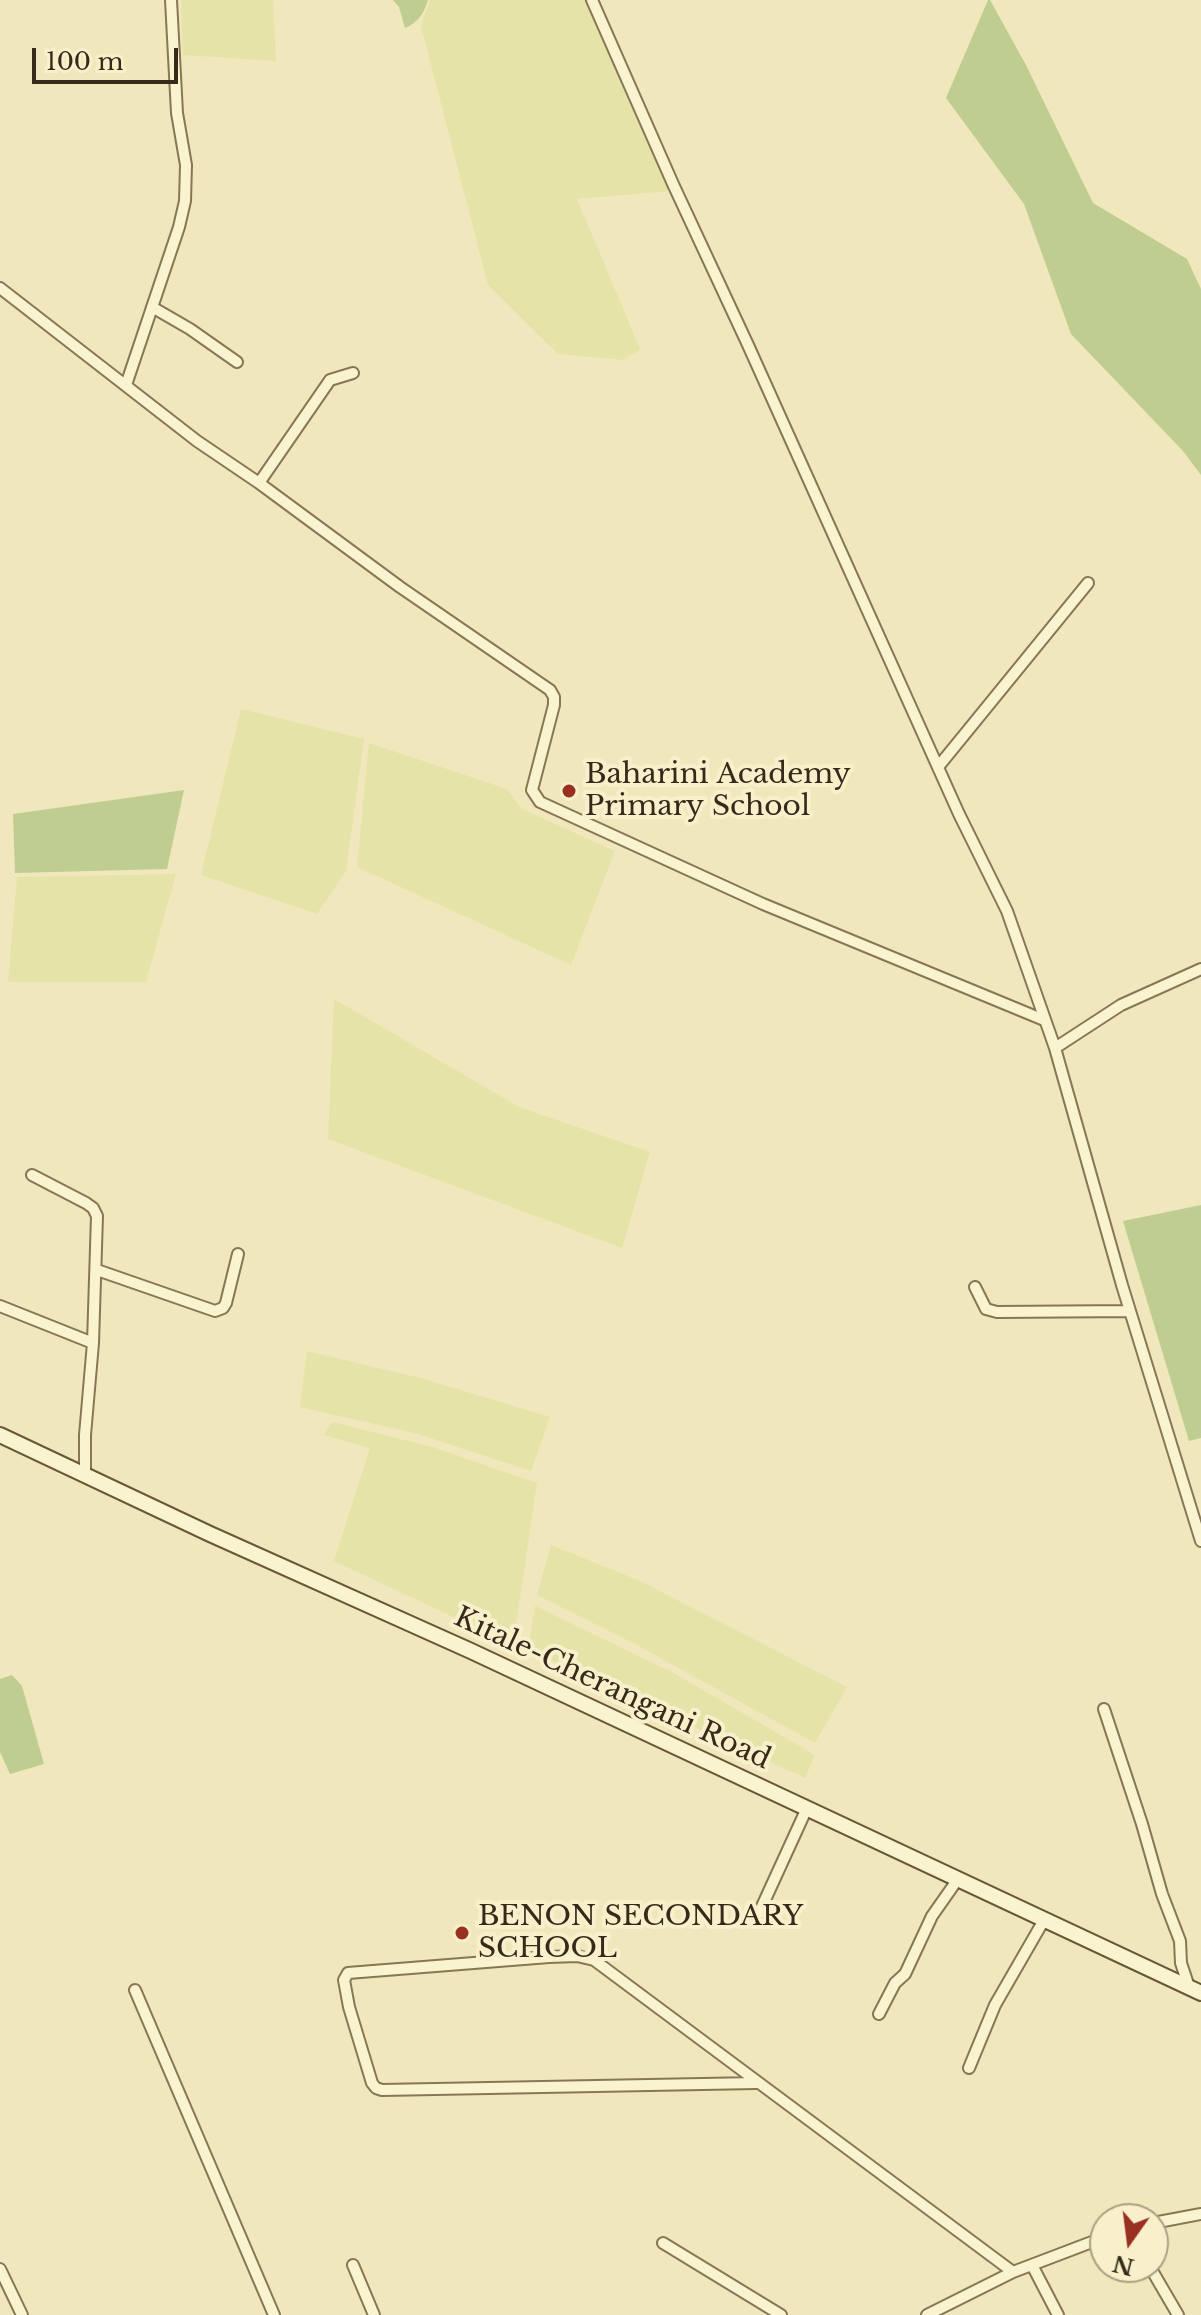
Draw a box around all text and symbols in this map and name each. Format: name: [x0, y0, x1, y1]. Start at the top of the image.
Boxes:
scale bar: [36, 32, 182, 82]
text: 100 m: [46, 47, 124, 76]
place label: Baharini Academy Primary School: [585, 758, 851, 824]
marker: Baharini Academy Primary School: [560, 782, 578, 800]
street label: Kitale-Cherangani Road: [448, 1601, 776, 1777]
place label: BENON SECONDARY SCHOOL: [478, 1900, 803, 1966]
marker: BENON SECONDARY SCHOOL: [453, 1924, 471, 1942]
north arrow: [1089, 2203, 1169, 2283]
text: N: [1110, 2249, 1137, 2280]

